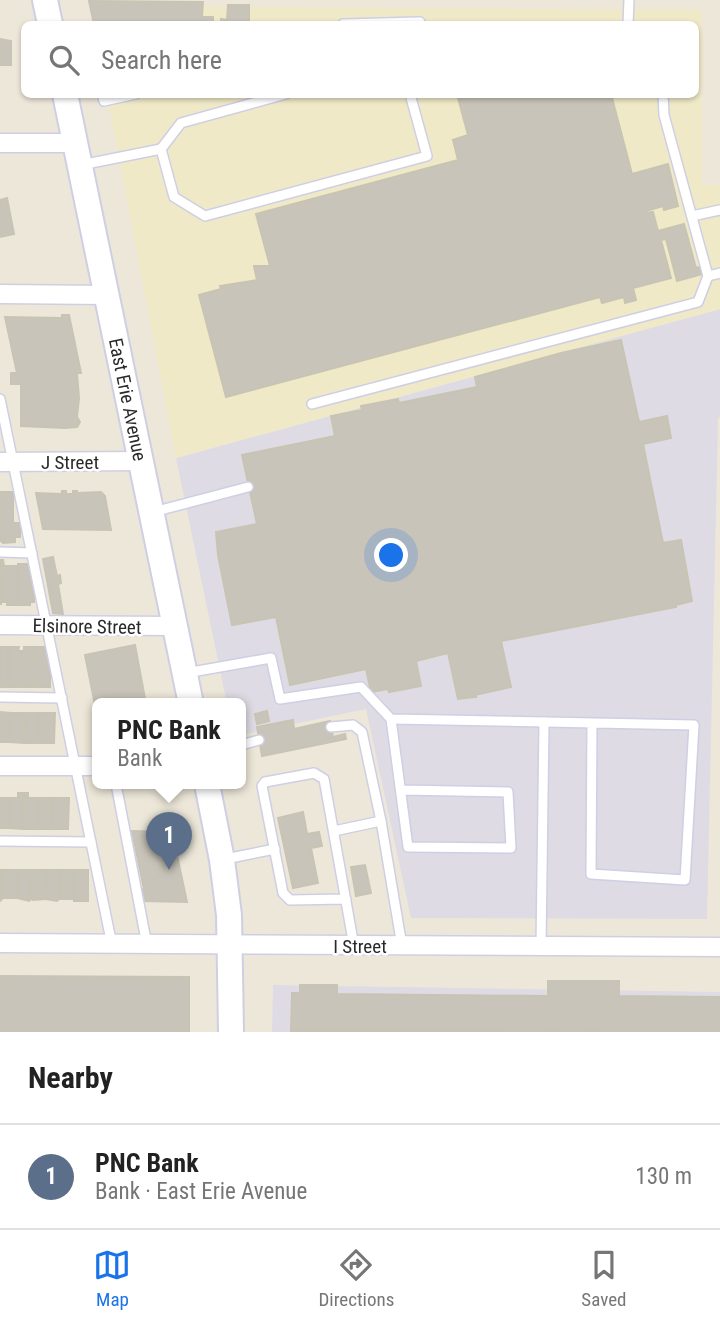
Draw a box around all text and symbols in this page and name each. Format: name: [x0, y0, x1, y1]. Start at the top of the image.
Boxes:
search box: [21, 21, 699, 98]
icon: search: [45, 41, 83, 79]
text: Search here: [101, 45, 222, 75]
street label: East Erie Avenue: [104, 336, 152, 463]
street label: J Street: [41, 451, 99, 474]
your location: [374, 538, 408, 572]
street label: Elsinore Street: [32, 614, 142, 639]
popup: [92, 698, 246, 789]
text: PNC Bank: [117, 715, 221, 745]
text: Bank: [117, 745, 162, 772]
pin: 1: [146, 812, 192, 870]
street label: I Street: [333, 935, 387, 958]
text: Nearby: [28, 1060, 113, 1095]
text: PNC Bank: [95, 1148, 199, 1178]
text: 1: [45, 1163, 57, 1190]
text: 130 m: [635, 1163, 692, 1190]
text: Bank · East Erie Avenue: [95, 1178, 307, 1205]
tab: Map: [93, 1246, 131, 1311]
tab: Directions: [318, 1246, 394, 1311]
tab: Saved: [581, 1246, 627, 1311]

